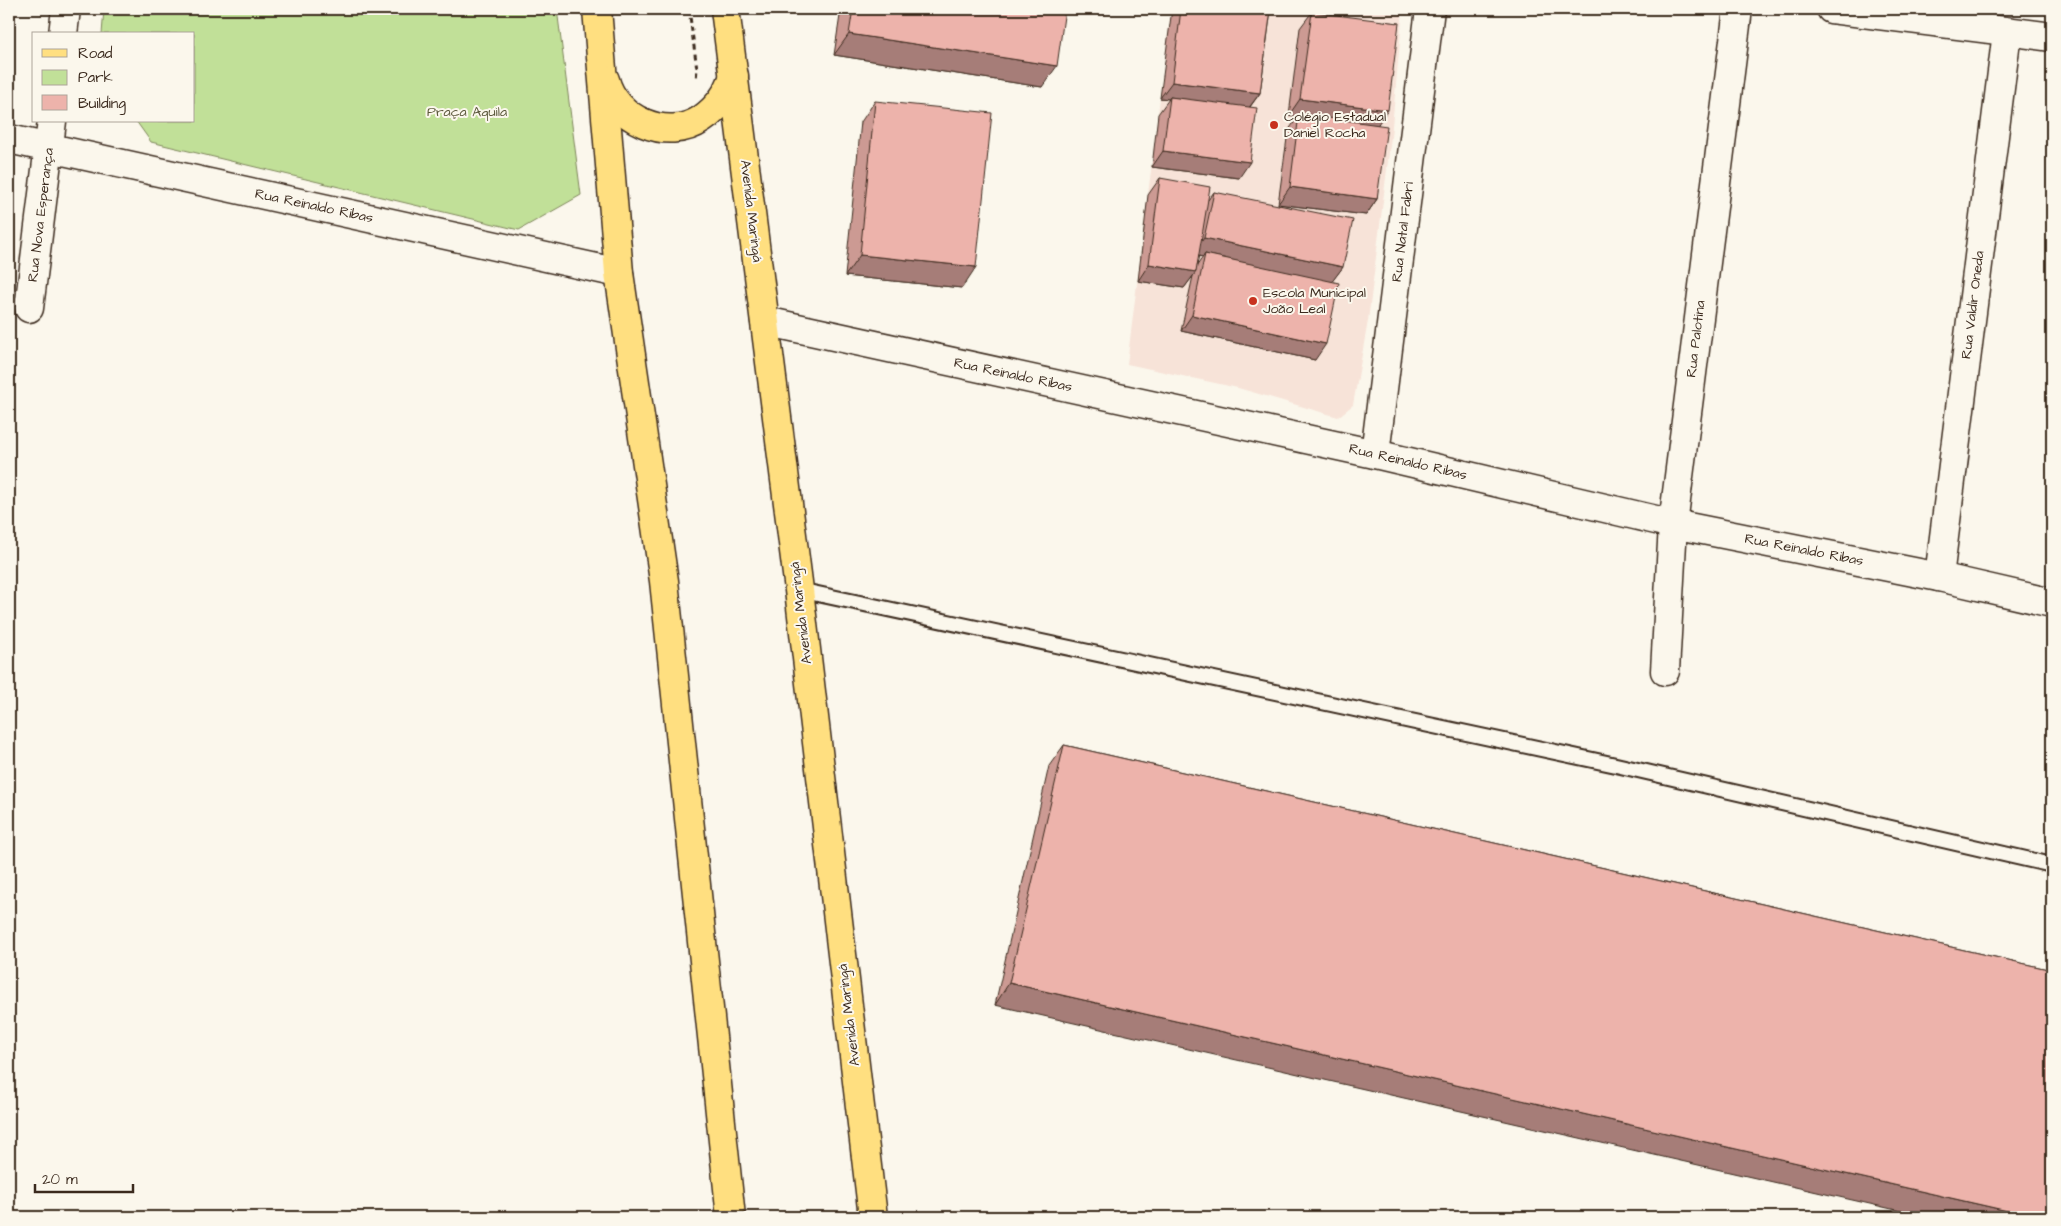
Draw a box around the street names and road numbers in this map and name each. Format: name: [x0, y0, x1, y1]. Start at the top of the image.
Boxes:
street label: Rua Nova Esperança: [23, 147, 59, 283]
street label: Avenida Maringá: [735, 159, 767, 263]
street label: Rua Natal Fabri: [1387, 181, 1419, 283]
street label: Rua Reinaldo Ribas: [253, 184, 375, 228]
street label: Rua Valdir Oneda: [1956, 250, 1990, 360]
street label: Rua Palotina: [1681, 299, 1711, 379]
street label: Rua Reinaldo Ribas: [952, 353, 1074, 397]
street label: Rua Reinaldo Ribas: [1347, 439, 1469, 485]
street label: Rua Reinaldo Ribas: [1743, 529, 1865, 571]
street label: Avenida Maringá: [785, 561, 817, 665]
street label: Avenida Maringá: [833, 963, 865, 1067]

